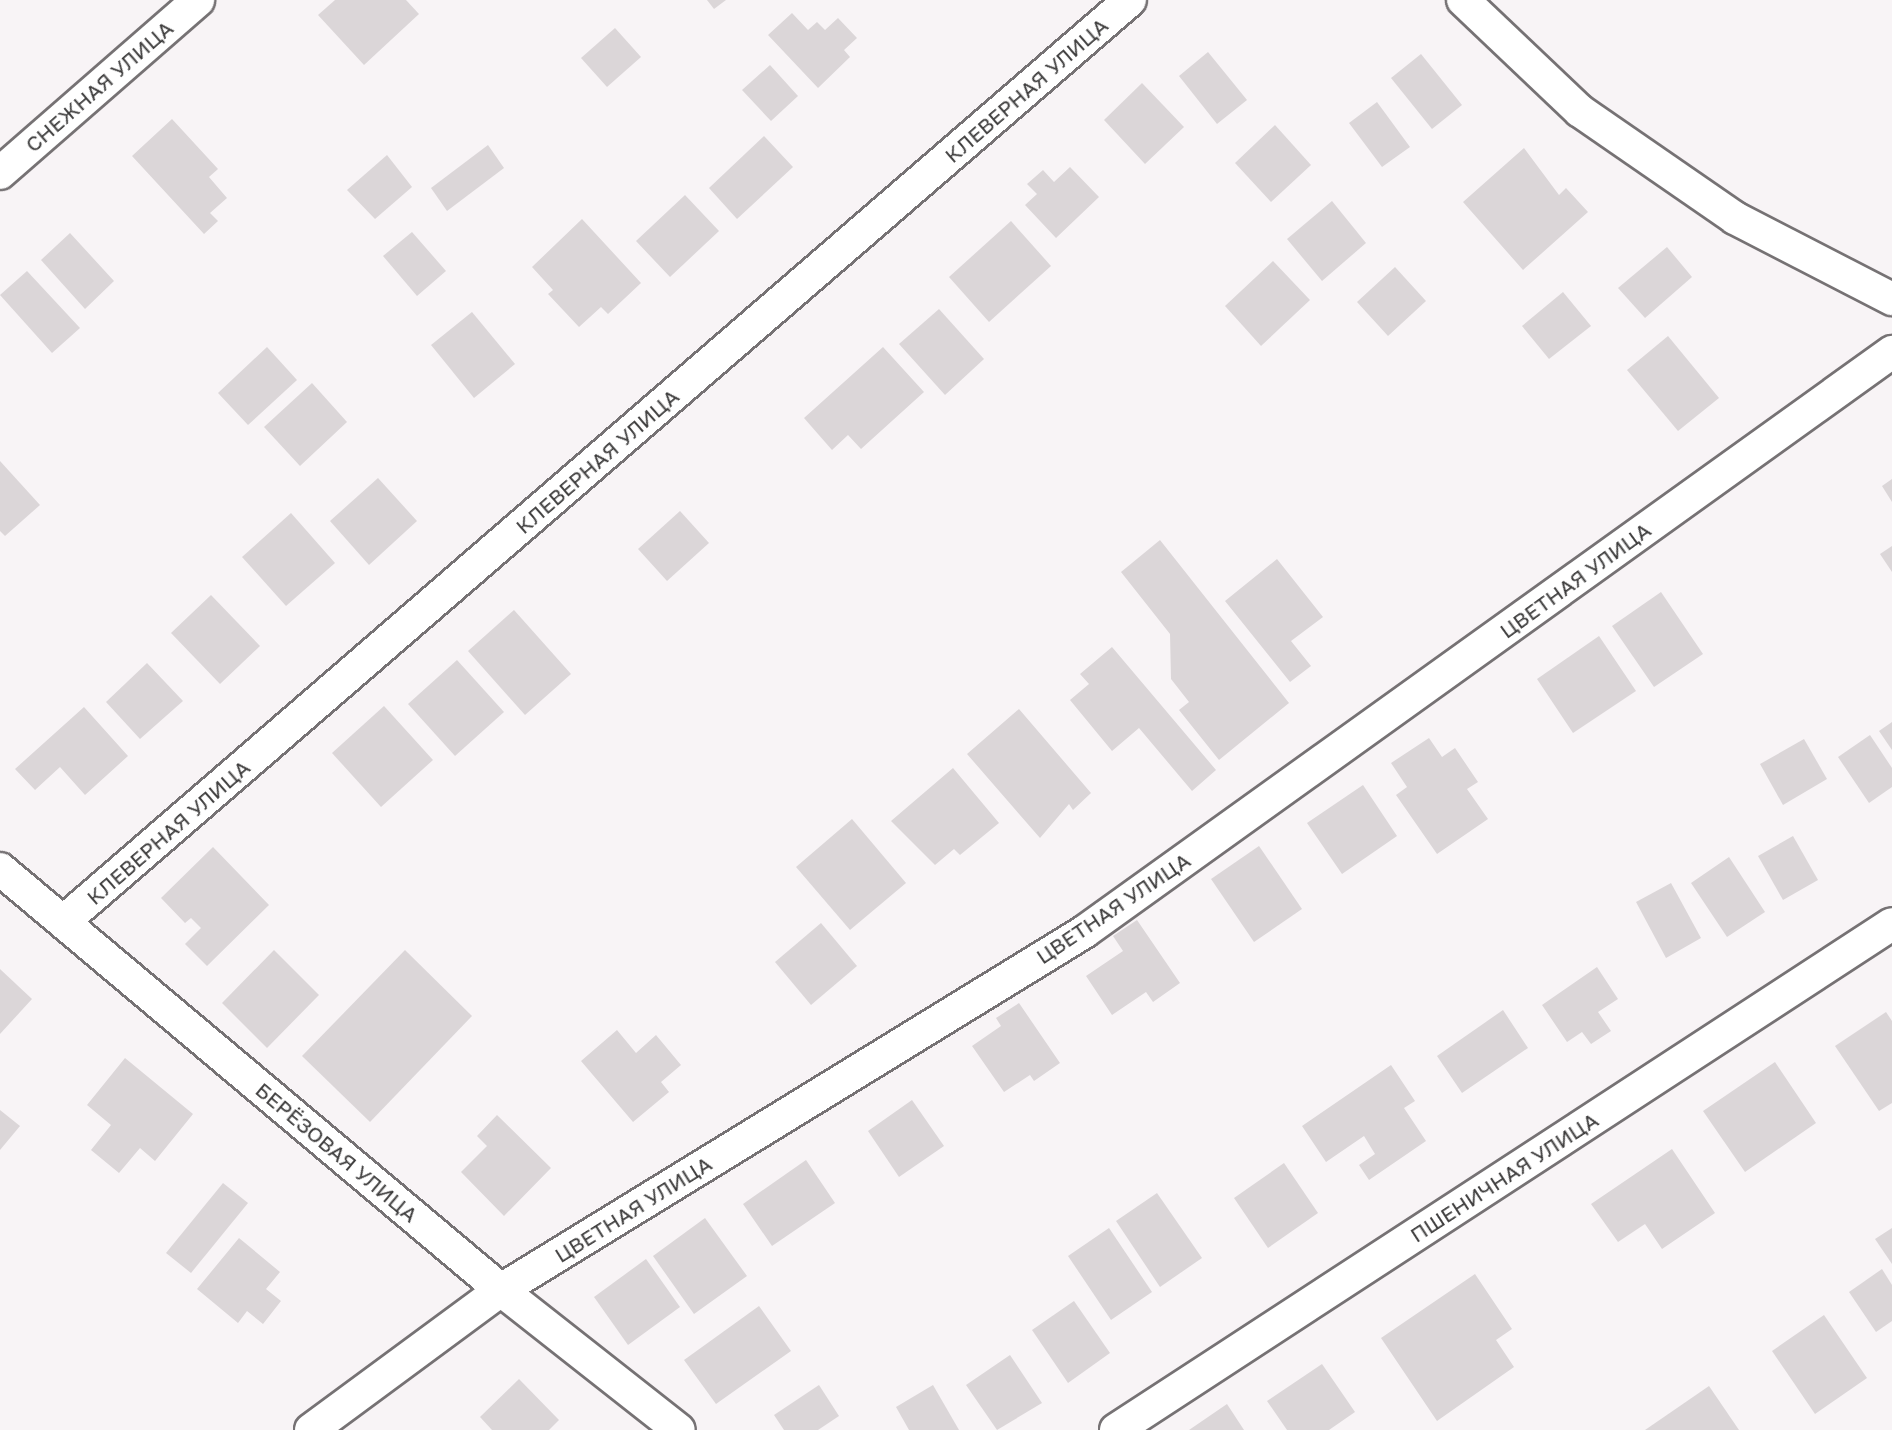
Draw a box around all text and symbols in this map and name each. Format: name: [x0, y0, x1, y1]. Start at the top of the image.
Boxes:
street label: КЛЕВЕРНАЯ УЛИЦА: [939, 12, 1113, 168]
street label: СНЕЖНАЯ УЛИЦА: [20, 15, 178, 157]
street label: КЛЕВЕРНАЯ УЛИЦА: [510, 383, 684, 539]
street label: ЦВЕТНАЯ УЛИЦА: [1495, 517, 1655, 643]
street label: КЛЕВЕРНАЯ УЛИЦА: [81, 754, 255, 910]
street label: ЦВЕТНАЯ УЛИЦА: [1031, 847, 1195, 969]
street label: БЕРЁЗОВАЯ УЛИЦА: [251, 1077, 423, 1227]
street label: ПШЕНИЧНАЯ УЛИЦА: [1405, 1107, 1603, 1247]
street label: ЦВЕТНАЯ УЛИЦА: [550, 1151, 716, 1267]

